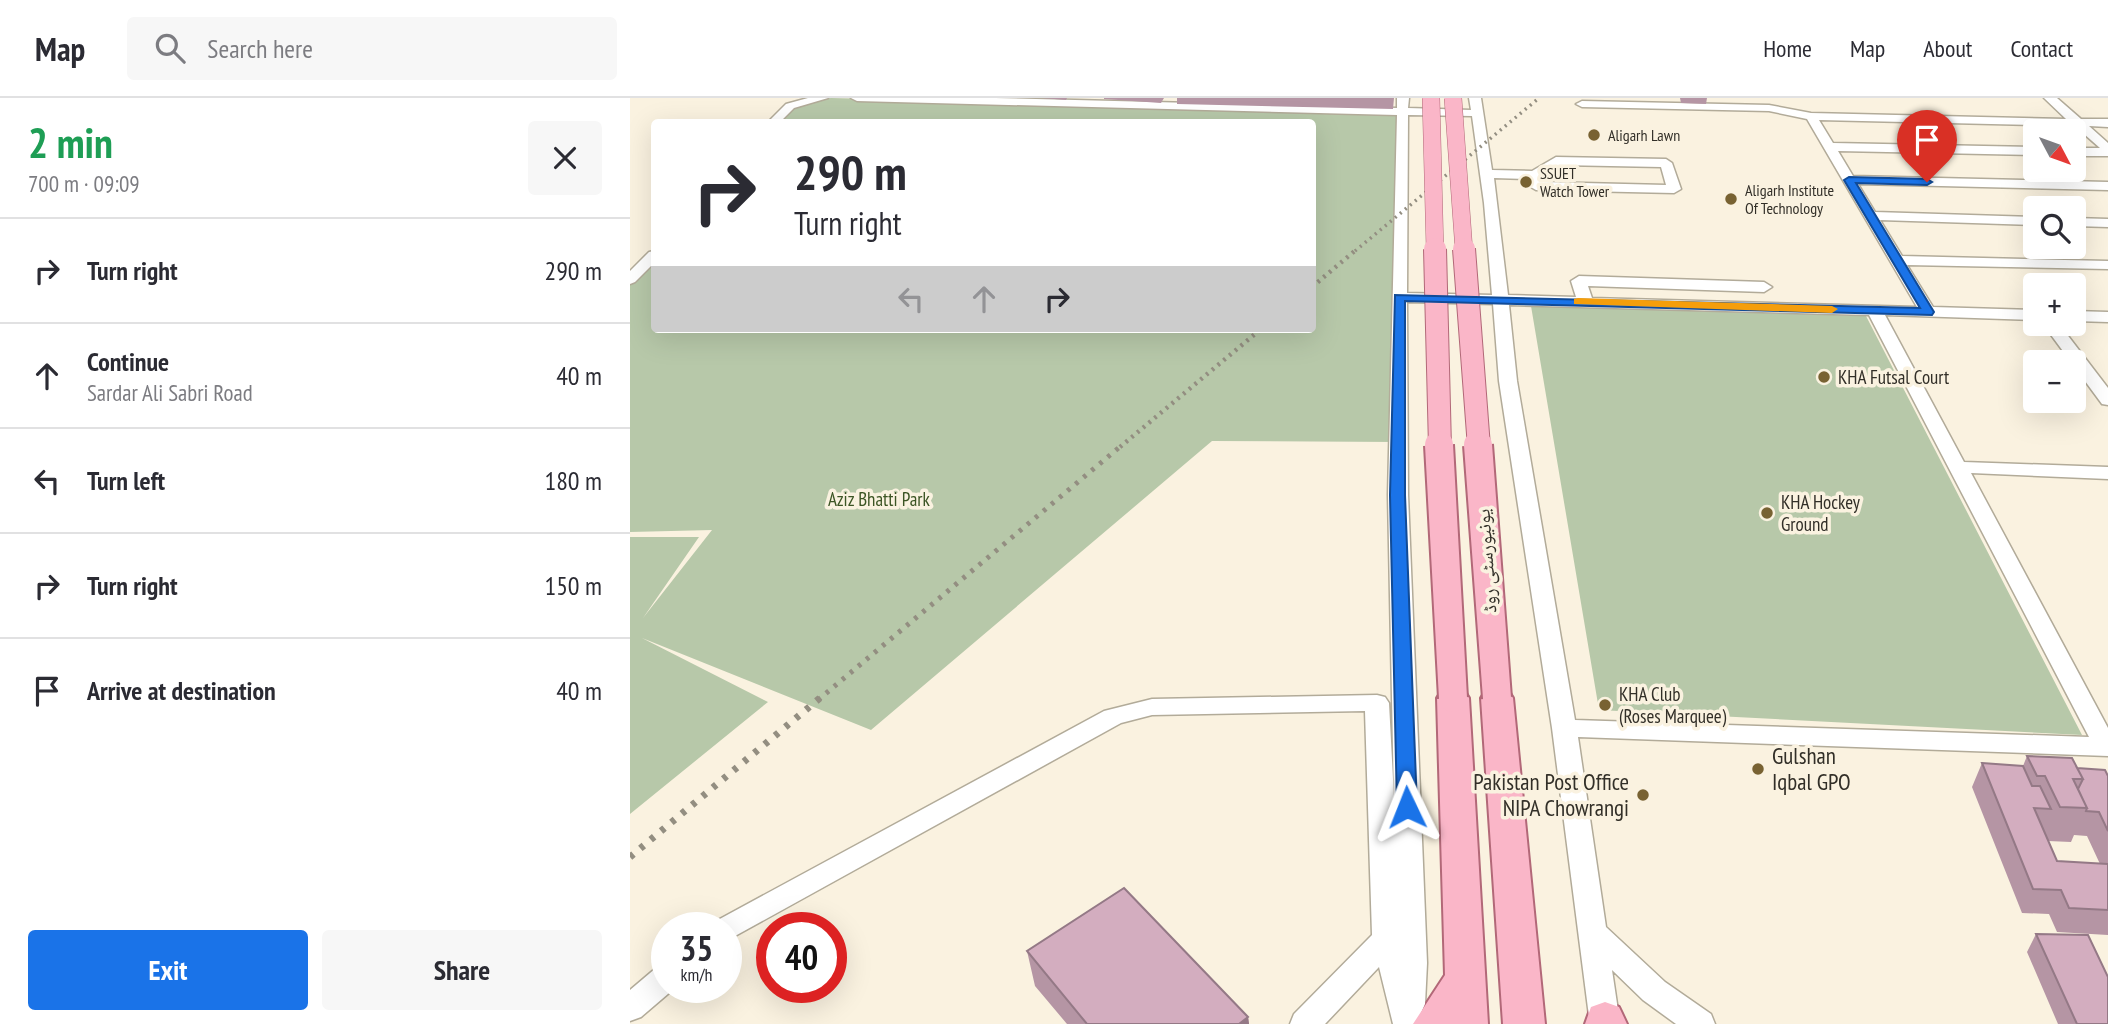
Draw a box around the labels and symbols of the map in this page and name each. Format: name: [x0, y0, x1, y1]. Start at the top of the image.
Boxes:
pin: [1897, 110, 1957, 182]
north arrow: [2023, 119, 2086, 182]
place label: Aligarh Lawn: [1608, 125, 1680, 145]
marker: Aligarh Lawn: [1586, 127, 1602, 143]
place label: SSUET Watch Tower: [1540, 163, 1610, 201]
marker: SSUET Watch Tower: [1518, 174, 1534, 190]
place label: Aligarh Institute Of Technology: [1745, 180, 1834, 218]
marker: Aligarh Institute Of Technology: [1723, 191, 1739, 207]
place label: KHA Futsal Court: [1838, 365, 1950, 389]
marker: KHA Futsal Court: [1816, 369, 1832, 385]
park label: Aziz Bhatti Park: [828, 487, 931, 511]
place label: KHA Hockey Ground: [1781, 490, 1861, 536]
marker: KHA Hockey Ground: [1759, 505, 1775, 521]
street label: یونیورسٹی روڈ: [1470, 508, 1502, 614]
place label: KHA Club (Roses Marquee): [1619, 682, 1727, 728]
marker: KHA Club (Roses Marquee): [1597, 697, 1613, 713]
place label: Gulshan Iqbal GPO: [1772, 741, 1851, 796]
marker: Gulshan Iqbal GPO: [1750, 761, 1766, 777]
place label: Pakistan Post Office NIPA Chowrangi: [1473, 767, 1629, 822]
position arrow: [1370, 770, 1444, 844]
marker: Pakistan Post Office NIPA Chowrangi: [1635, 787, 1651, 803]
speed limit sign: 40: [756, 912, 847, 1003]

